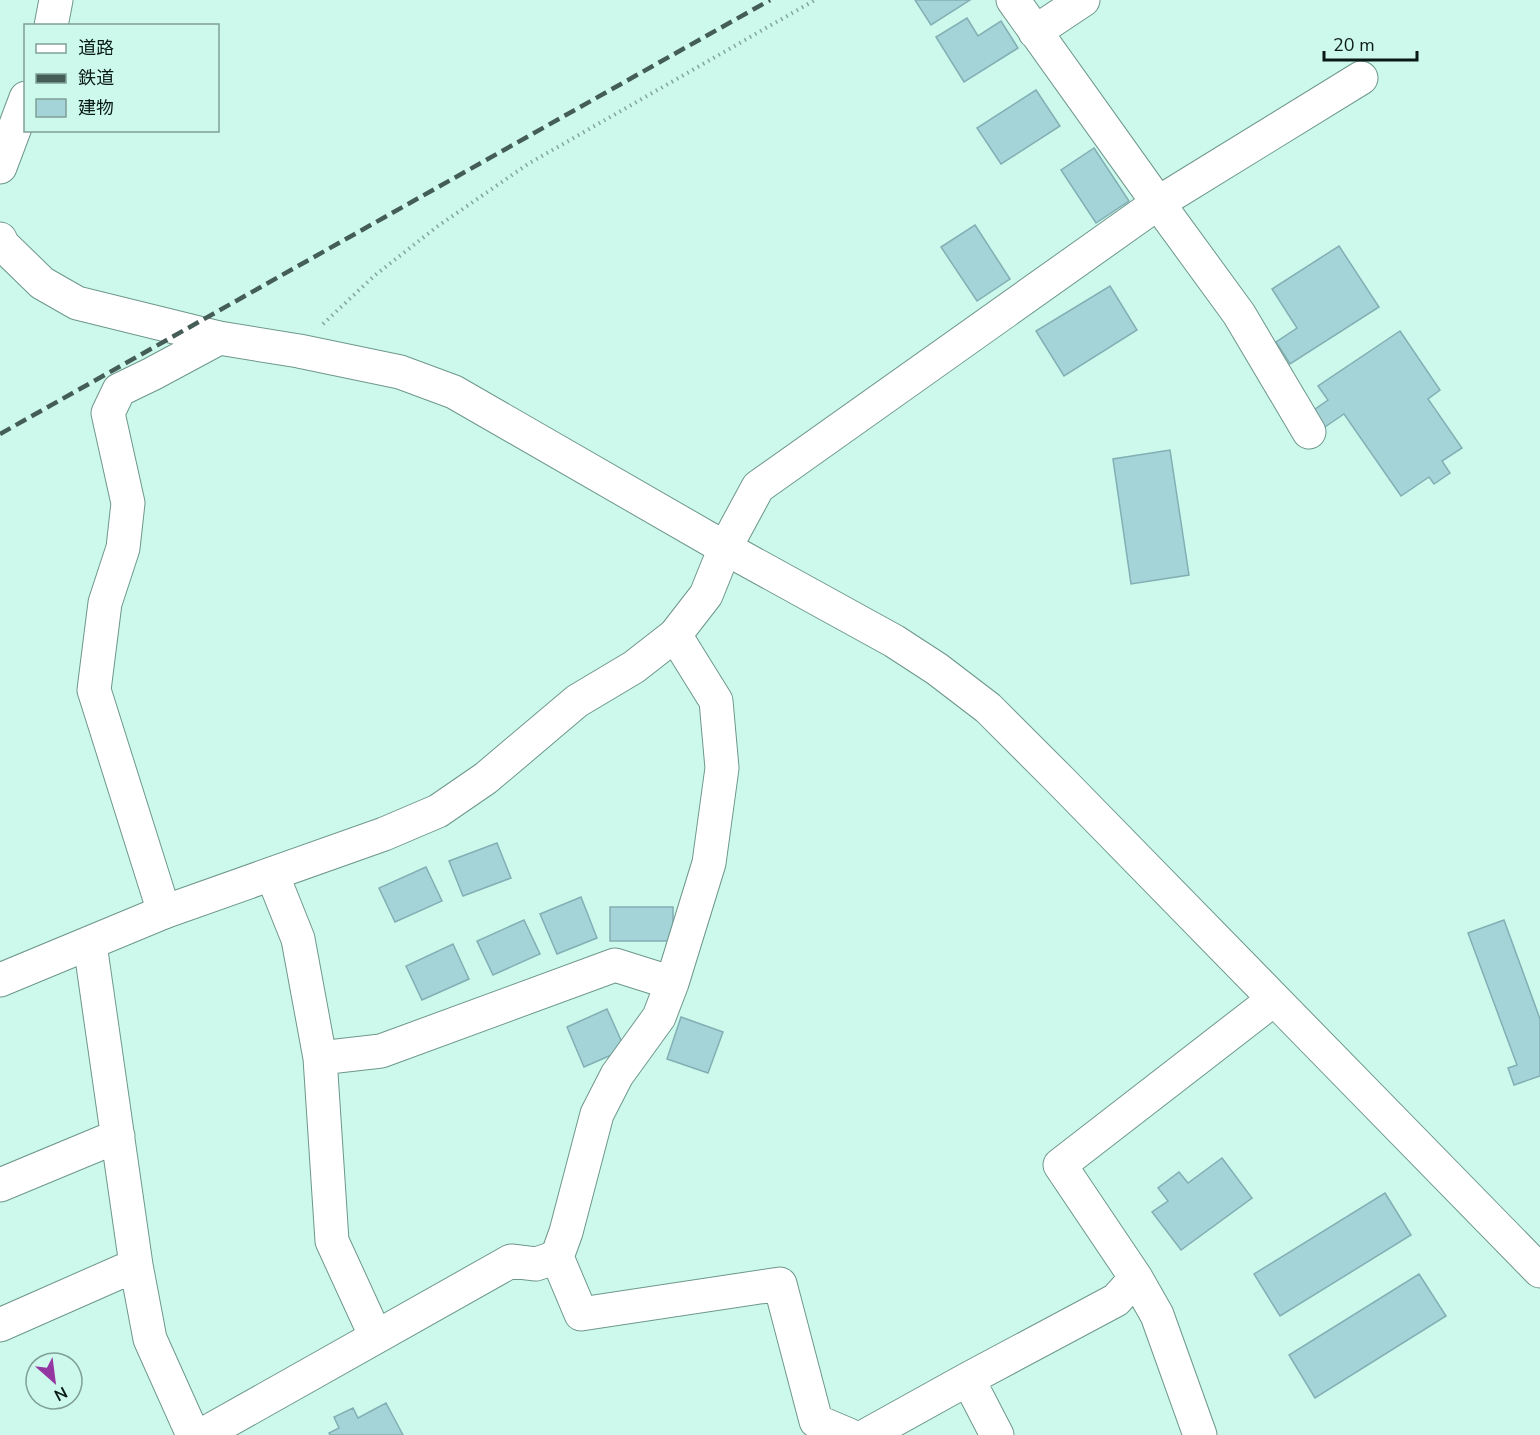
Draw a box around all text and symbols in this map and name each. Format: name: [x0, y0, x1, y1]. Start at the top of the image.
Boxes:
legend: [24, 24, 219, 132]
scale bar: [1324, 24, 1417, 62]
text: 20 m: [1333, 33, 1375, 57]
text: 道路: [78, 36, 114, 60]
text: 鉄道: [78, 66, 114, 90]
text: 建物: [78, 96, 114, 120]
north arrow: [24, 1351, 84, 1411]
text: N: [50, 1381, 71, 1406]

